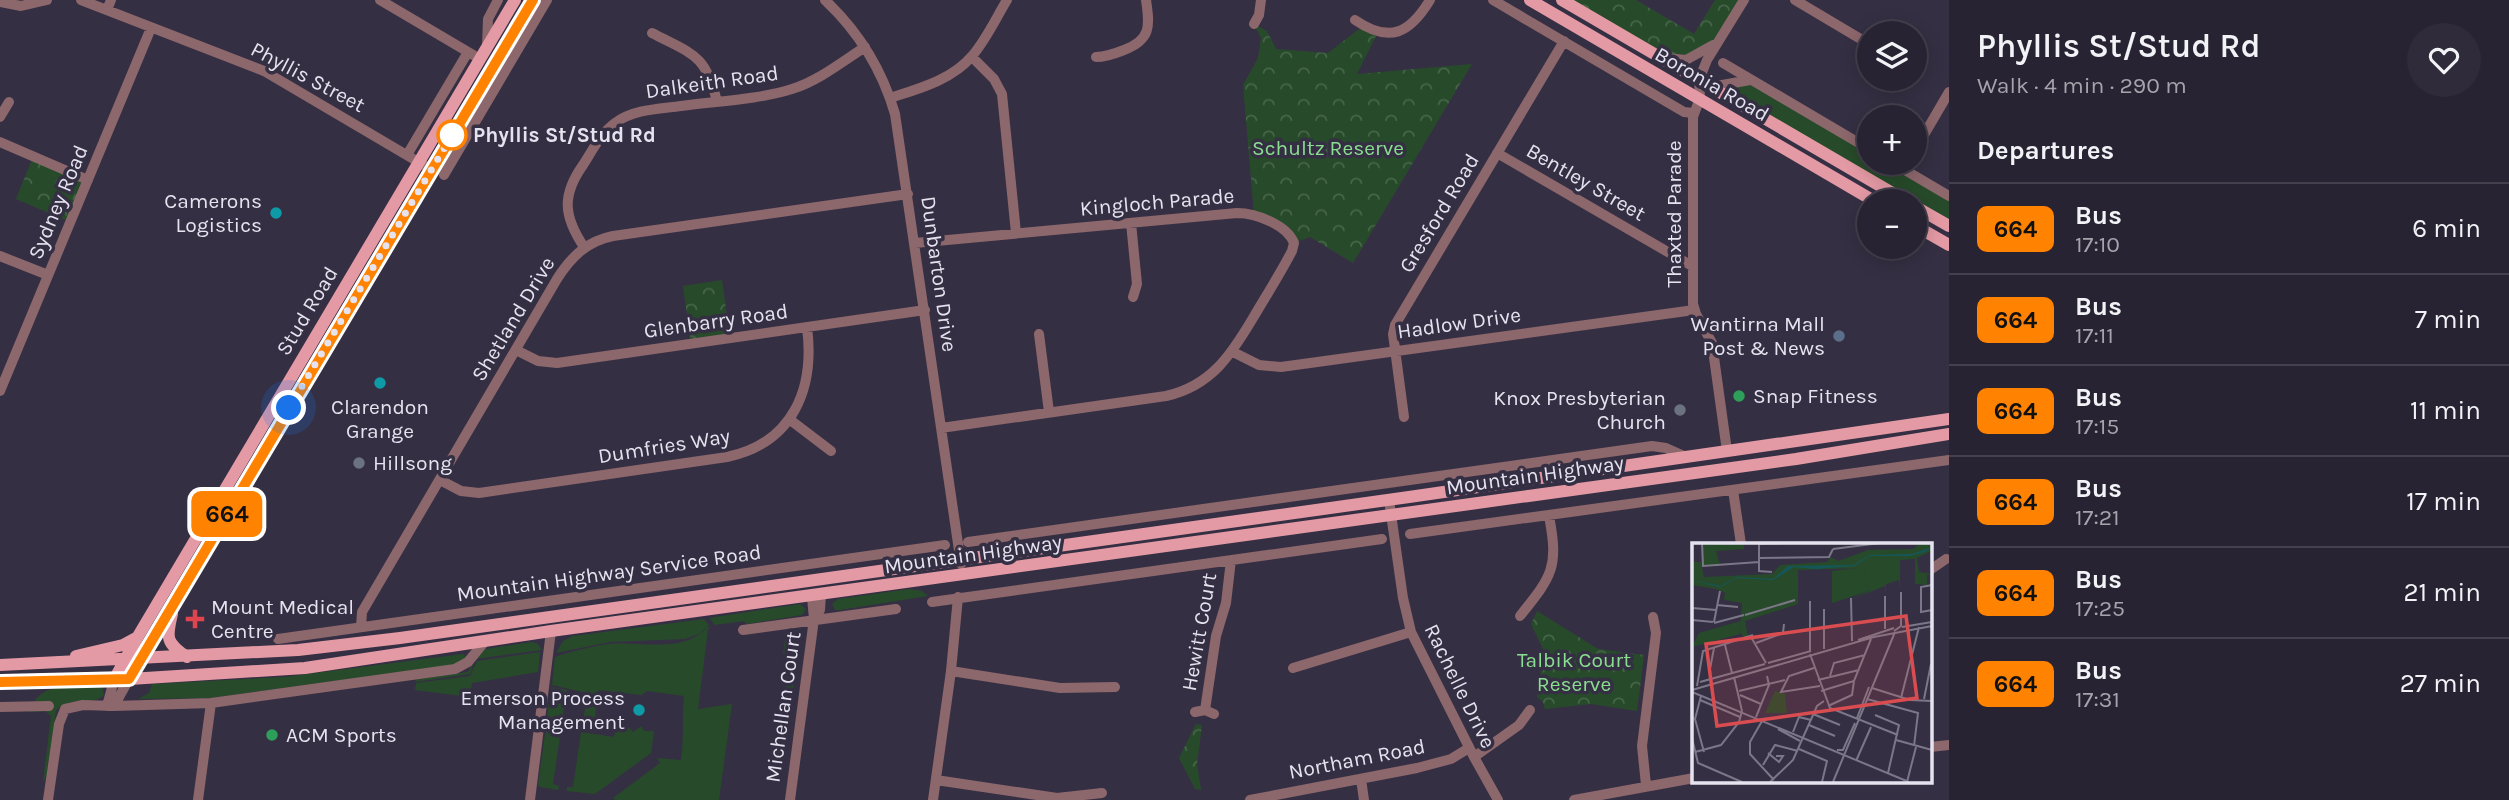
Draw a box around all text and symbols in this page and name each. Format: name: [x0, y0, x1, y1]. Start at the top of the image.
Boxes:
map controls: [1857, 21, 1927, 259]
button: layers: [1857, 21, 1927, 91]
button: heart: [2407, 23, 2481, 97]
text: Phyllis St/Stud Rd: [1977, 27, 2261, 65]
street label: Phyllis Street: [247, 37, 369, 117]
street label: Boronia Road: [1651, 42, 1773, 126]
street label: Dalkeith Road: [644, 61, 780, 103]
text: Walk · 4 min · 290 m: [1977, 72, 2187, 99]
button: +: [1857, 105, 1927, 175]
marker: Phyllis St/Stud Rd: [437, 120, 467, 150]
place label: Phyllis St/Stud Rd: [473, 123, 656, 147]
text: Departures: [1977, 135, 2114, 166]
park label: Schultz Reserve: [1252, 136, 1404, 160]
street label: Bentley Street: [1522, 138, 1650, 226]
street label: Thaxted Parade: [1662, 140, 1686, 288]
street label: Sydney Road: [23, 141, 93, 263]
street label: Gresford Road: [1394, 149, 1484, 277]
street label: Kingloch Parade: [1079, 183, 1235, 221]
place label: Camerons Logistics: [164, 189, 262, 237]
button: −: [1857, 189, 1927, 259]
street label: Dunbarton Drive: [916, 195, 962, 353]
text: Bus: [2075, 200, 2122, 231]
marker: Camerons Logistics: [268, 205, 284, 221]
text: 6 min: [2412, 213, 2481, 244]
text: 664: [1994, 215, 2037, 243]
text: 17:10: [2075, 231, 2120, 258]
street label: Shetland Drive: [466, 253, 560, 385]
street label: Stud Road: [271, 262, 343, 360]
text: Bus: [2075, 291, 2122, 322]
street label: Glenbarry Road: [642, 299, 790, 343]
street label: Hadlow Drive: [1396, 302, 1522, 344]
text: 7 min: [2415, 304, 2481, 335]
text: 664: [1994, 306, 2037, 334]
place label: Wantirna Mall Post & News: [1691, 312, 1825, 360]
text: 17:11: [2075, 322, 2114, 349]
marker: Wantirna Mall Post & News: [1831, 328, 1847, 344]
marker: Clarendon Grange: [372, 375, 388, 391]
text: Bus: [2075, 382, 2122, 413]
place label: Snap Fitness: [1753, 384, 1878, 408]
place label: Knox Presbyterian Church: [1493, 386, 1666, 434]
marker: Snap Fitness: [1731, 388, 1747, 404]
your location: [271, 390, 306, 425]
place label: Clarendon Grange: [331, 395, 429, 443]
text: 11 min: [2410, 395, 2481, 426]
text: 664: [1994, 397, 2037, 425]
marker: Knox Presbyterian Church: [1672, 402, 1688, 418]
text: 17:15: [2075, 413, 2119, 440]
street label: Dumfries Way: [596, 424, 732, 468]
place label: Hillsong: [373, 451, 452, 475]
street label: Mountain Highway: [1444, 451, 1626, 499]
marker: Hillsong: [351, 455, 367, 471]
text: Bus: [2075, 473, 2122, 504]
text: 17 min: [2406, 486, 2481, 517]
text: 664: [1994, 488, 2037, 516]
line badge: 664: [187, 491, 267, 537]
text: 664: [205, 500, 249, 528]
text: 17:21: [2075, 504, 2120, 531]
street label: Mountain Highway: [882, 530, 1064, 578]
street label: Mountain Highway Service Road: [455, 540, 763, 606]
inset map: [1692, 543, 1932, 782]
text: Bus: [2075, 564, 2122, 595]
street label: Hewitt Court: [1177, 571, 1221, 693]
text: 21 min: [2403, 577, 2481, 608]
text: 664: [1994, 579, 2037, 607]
place label: Mount Medical Centre: [211, 595, 354, 643]
text: 17:25: [2075, 595, 2125, 622]
marker: Mount Medical Centre: [185, 609, 205, 629]
street label: Rachelle Drive: [1420, 620, 1500, 752]
street label: Michellan Court: [761, 630, 805, 784]
park label: Talbik Court Reserve: [1517, 648, 1631, 696]
text: Bus: [2075, 655, 2122, 686]
text: 27 min: [2400, 668, 2481, 699]
text: 664: [1994, 670, 2037, 698]
place label: Emerson Process Management: [461, 686, 625, 734]
text: 17:31: [2075, 686, 2120, 713]
marker: Emerson Process Management: [631, 702, 647, 718]
place label: ACM Sports: [286, 723, 397, 747]
marker: ACM Sports: [264, 727, 280, 743]
street label: Northam Road: [1287, 734, 1427, 784]

